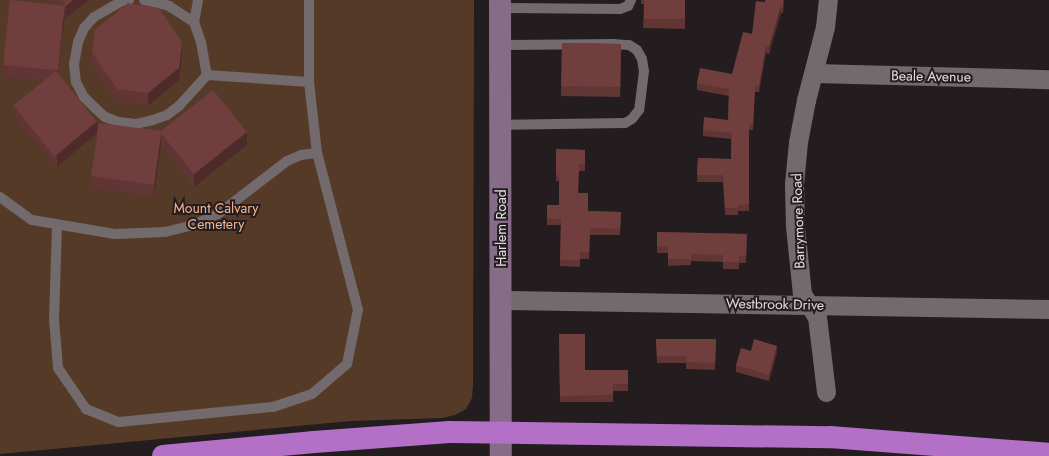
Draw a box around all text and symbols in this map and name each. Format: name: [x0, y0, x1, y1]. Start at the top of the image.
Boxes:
street label: Beale Avenue: [891, 67, 971, 85]
street label: Barrymore Road: [788, 173, 808, 269]
street label: Harlem Road: [493, 189, 509, 267]
park label: Mount Calvary Cemetery: [173, 200, 259, 232]
street label: Westbrook Drive: [726, 295, 824, 313]

